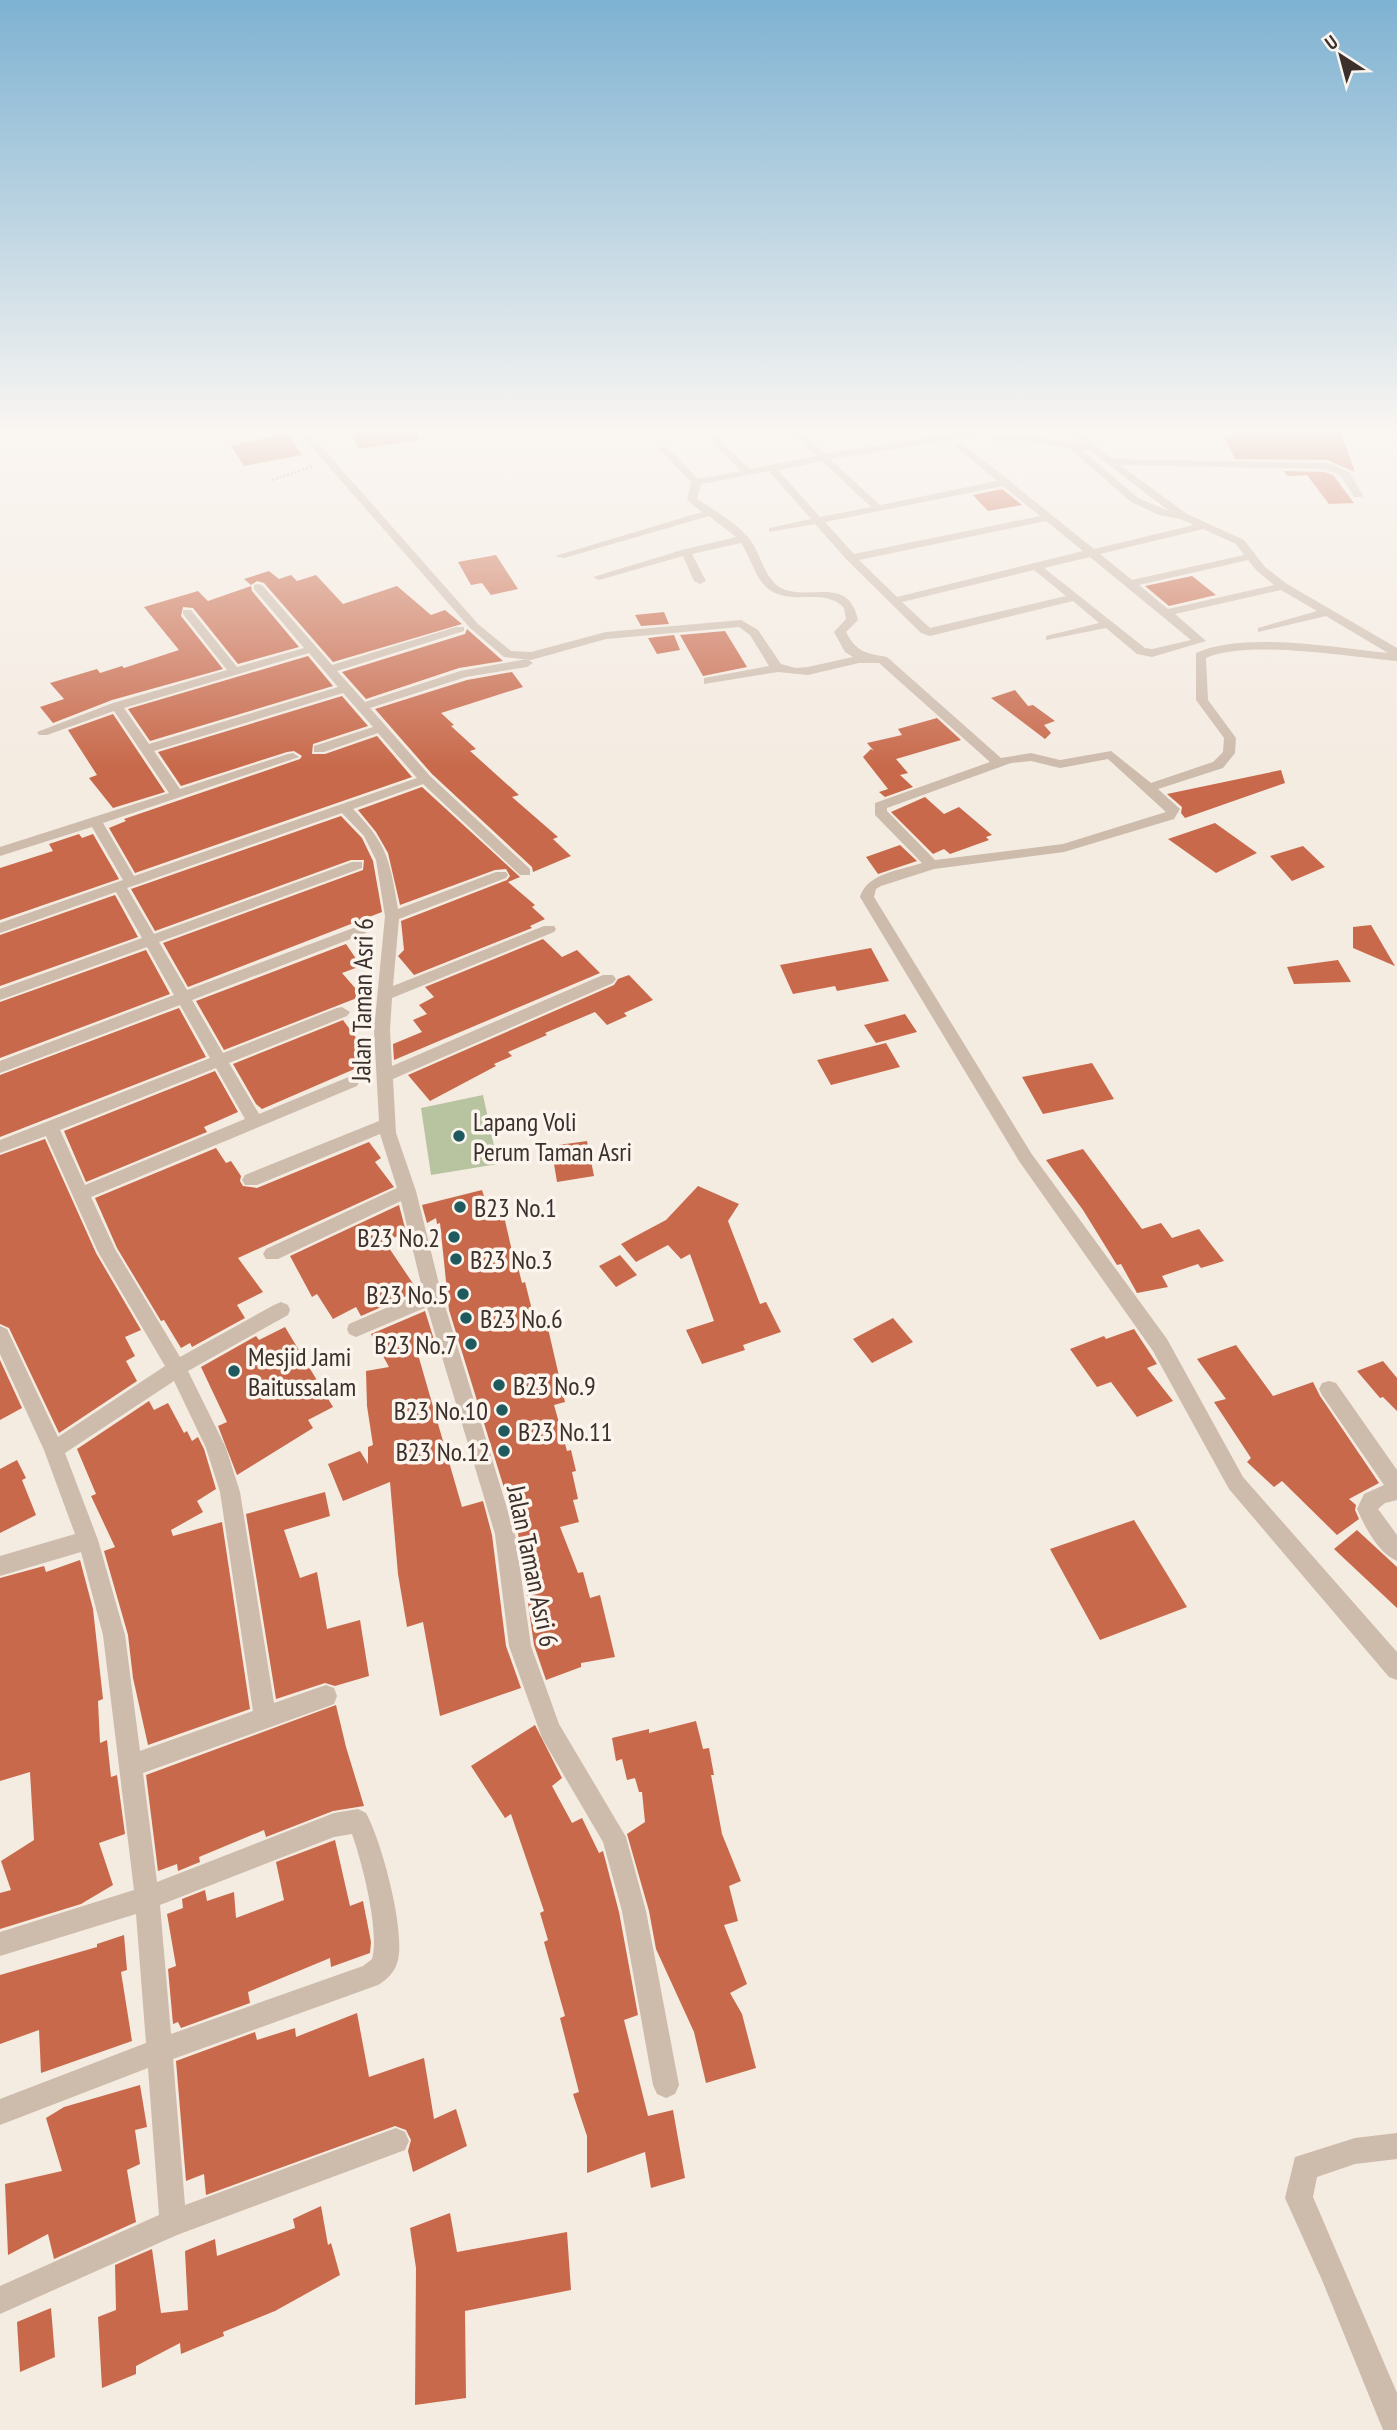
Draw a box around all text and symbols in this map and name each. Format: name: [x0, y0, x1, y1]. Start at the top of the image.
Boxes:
north arrow: [1306, 21, 1376, 91]
text: U: [1320, 30, 1342, 55]
street label: Jalan Taman Asri 6: [344, 918, 380, 1083]
place label: Lapang Voli Perum Taman Asri: [473, 1105, 632, 1168]
marker: Lapang Voli Perum Taman Asri: [451, 1128, 467, 1144]
place label: B23 No.1: [474, 1191, 557, 1224]
marker: B23 No.1: [452, 1199, 468, 1215]
place label: B23 No.2: [357, 1221, 440, 1254]
marker: B23 No.2: [446, 1229, 462, 1245]
place label: B23 No.3: [470, 1243, 553, 1276]
marker: B23 No.3: [448, 1251, 464, 1267]
place label: B23 No.5: [366, 1278, 449, 1311]
marker: B23 No.5: [455, 1286, 471, 1302]
place label: B23 No.6: [480, 1302, 563, 1335]
marker: B23 No.6: [458, 1310, 474, 1326]
place label: B23 No.7: [374, 1328, 457, 1361]
marker: B23 No.7: [463, 1336, 479, 1352]
place label: Mesjid Jami Baitussalam: [248, 1340, 356, 1403]
marker: Mesjid Jami Baitussalam: [226, 1363, 242, 1379]
place label: B23 No.9: [513, 1369, 596, 1402]
marker: B23 No.9: [491, 1377, 507, 1393]
place label: B23 No.10: [394, 1394, 488, 1427]
marker: B23 No.10: [494, 1402, 510, 1418]
place label: B23 No.11: [518, 1415, 612, 1448]
marker: B23 No.11: [496, 1423, 512, 1439]
place label: B23 No.12: [396, 1435, 490, 1468]
marker: B23 No.12: [496, 1443, 512, 1459]
street label: Jalan Taman Asri 6: [500, 1481, 566, 1650]

